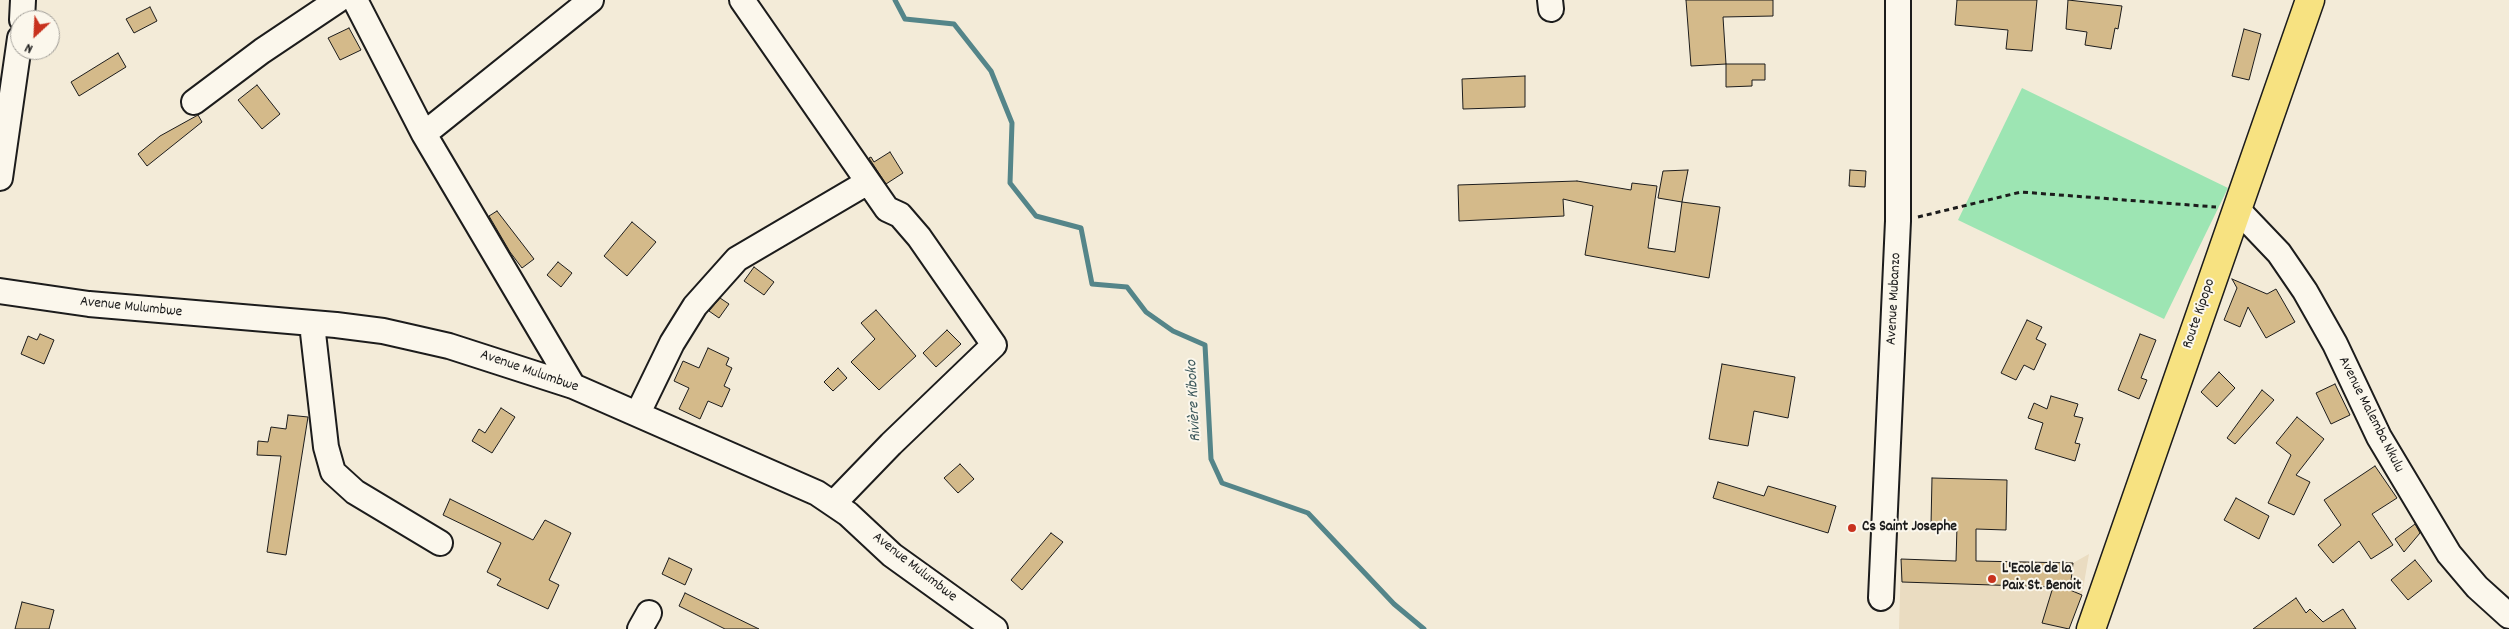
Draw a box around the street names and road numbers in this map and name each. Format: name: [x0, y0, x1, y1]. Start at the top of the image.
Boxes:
street label: Avenue Mubanzo: [1884, 252, 1906, 346]
street label: Route Kipopo: [2180, 277, 2220, 351]
street label: Avenue Mulumbwe: [79, 294, 183, 322]
street label: Avenue Mulumbwe: [477, 347, 581, 397]
street label: Avenue Malemba Nkulu: [2333, 354, 2407, 476]
street label: Avenue Mulumbwe: [868, 529, 960, 607]

